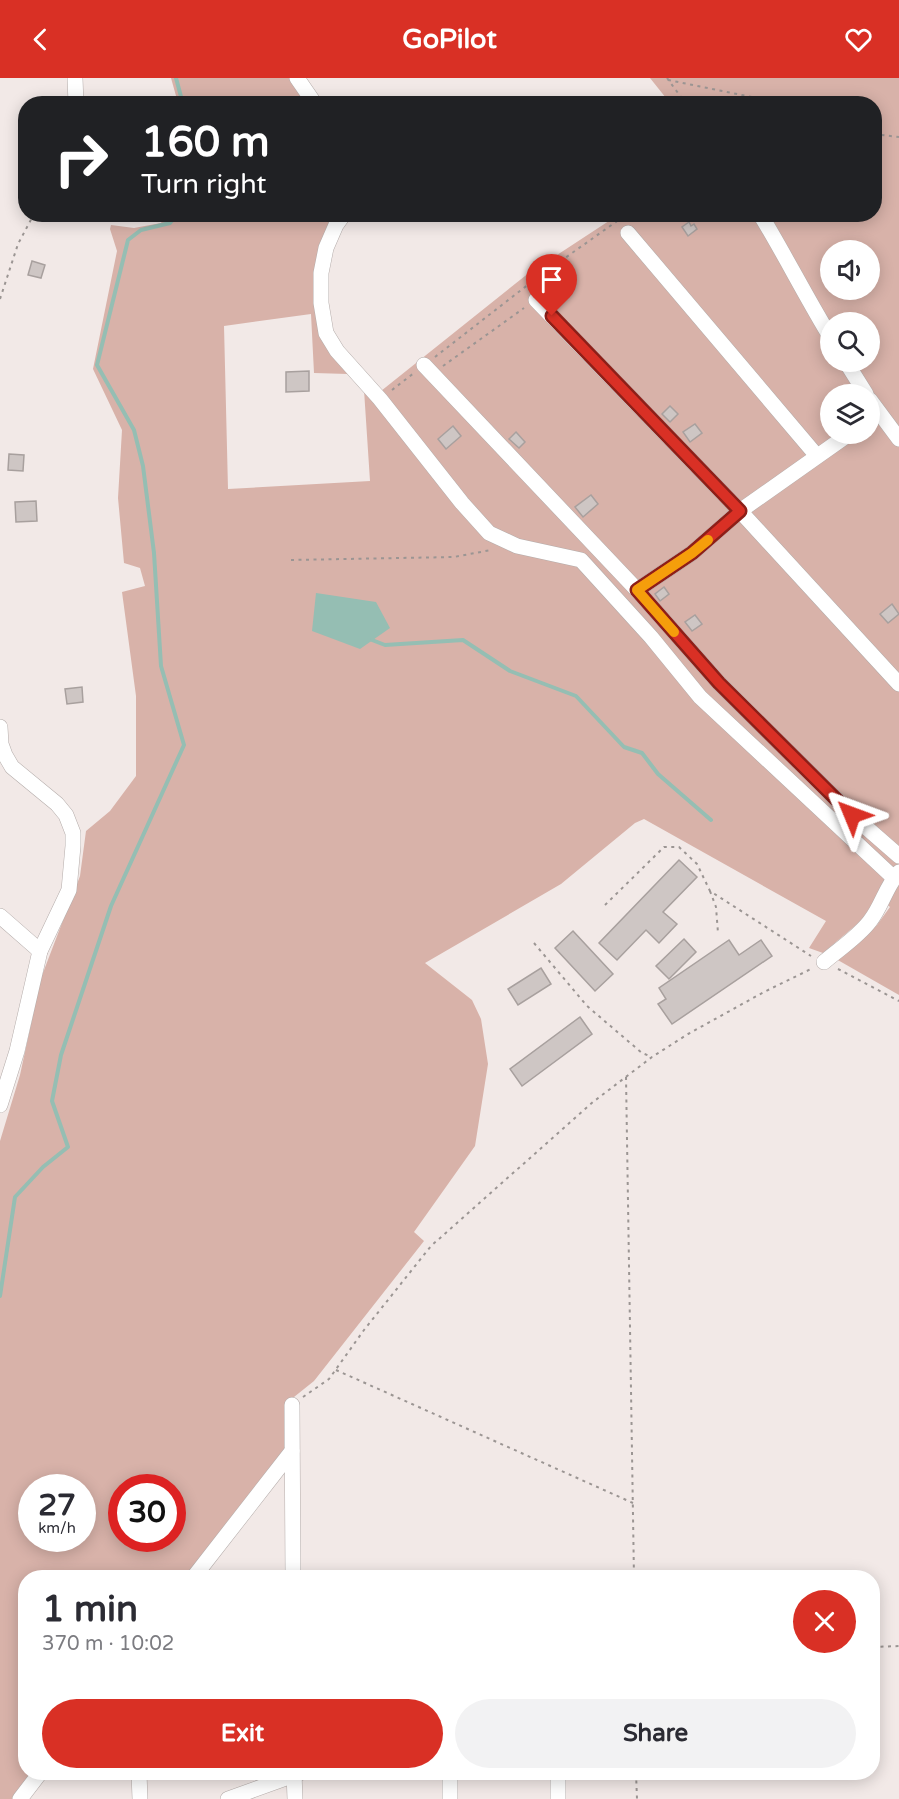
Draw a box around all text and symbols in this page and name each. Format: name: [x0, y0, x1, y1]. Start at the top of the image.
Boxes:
icon: back: [24, 23, 57, 56]
text: GoPilot: [402, 23, 497, 56]
icon: heart: [842, 23, 875, 56]
text: 160 m: [141, 117, 270, 168]
icon: right: [42, 120, 120, 198]
text: Turn right: [141, 168, 267, 201]
map controls: [820, 240, 880, 444]
button: sound: [820, 240, 880, 300]
pin: [526, 254, 577, 316]
icon: arrive: [535, 263, 568, 296]
button: search: [820, 312, 880, 372]
button: layers: [820, 384, 880, 444]
position arrow: [820, 783, 884, 847]
speed limit sign: 30: [108, 1474, 186, 1552]
text: 27: [38, 1487, 76, 1524]
text: km/h: [38, 1519, 76, 1537]
text: 1 min: [42, 1588, 138, 1631]
button: close: [793, 1590, 856, 1653]
text: 370 m · 10:02: [42, 1632, 174, 1656]
button: Exit: [42, 1699, 443, 1768]
button: Share: [455, 1699, 856, 1768]

